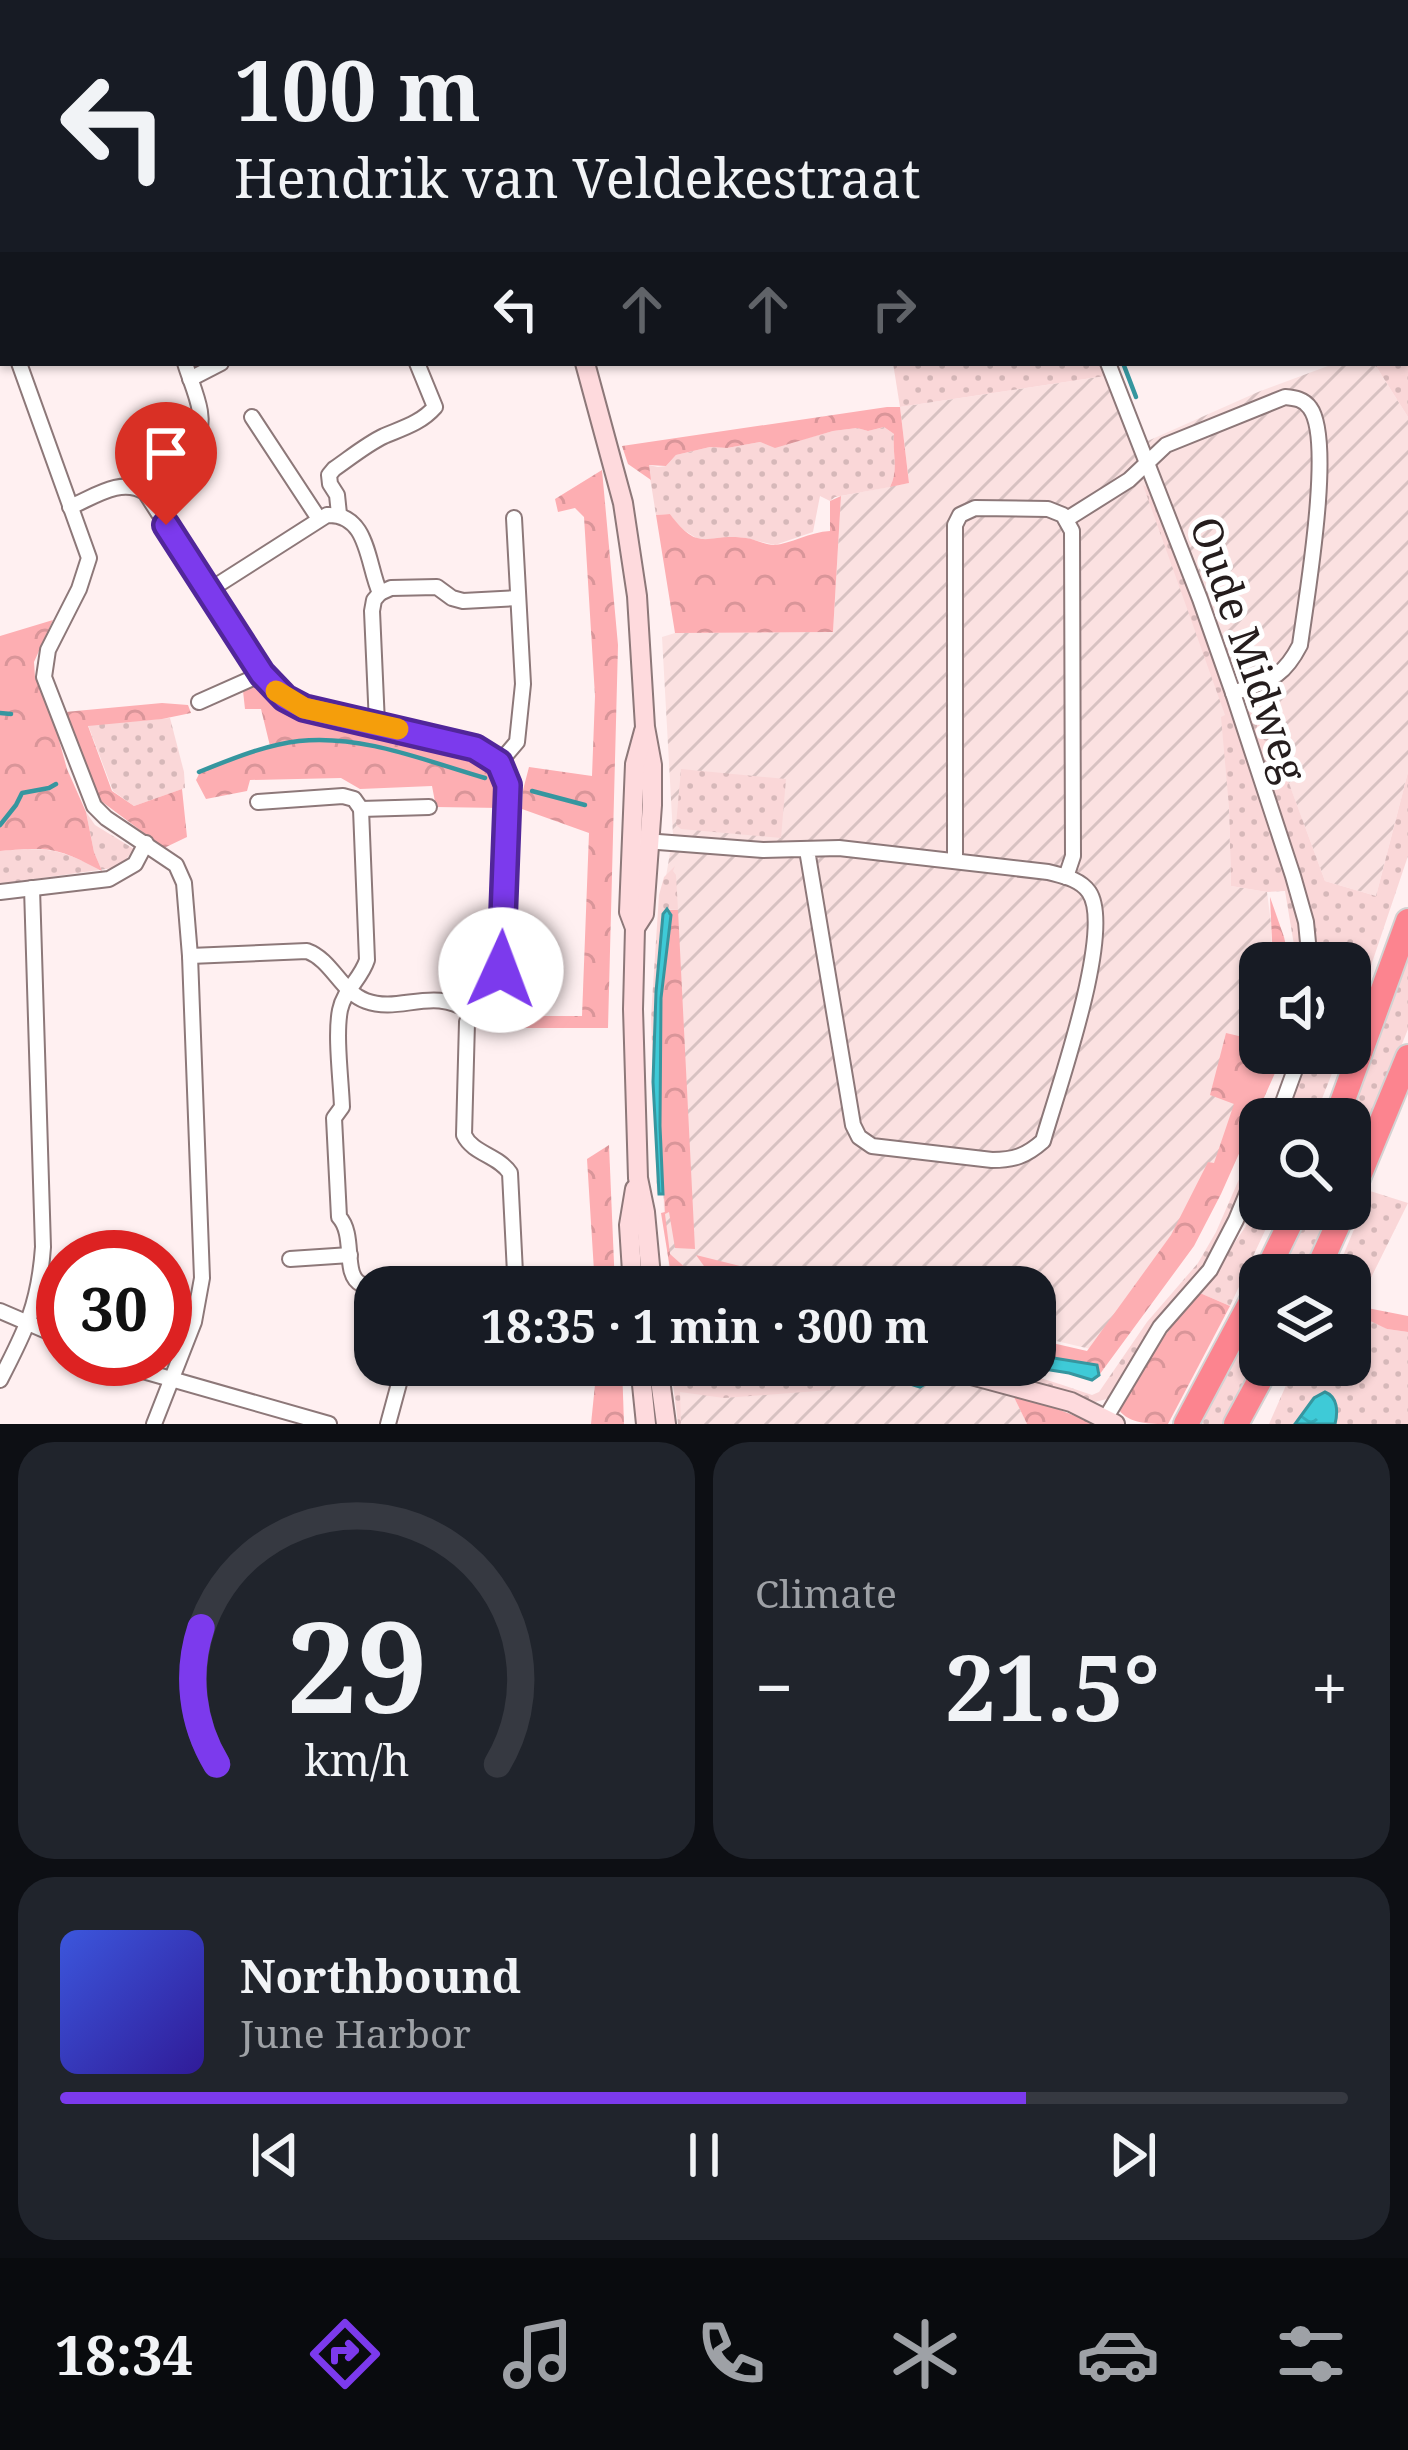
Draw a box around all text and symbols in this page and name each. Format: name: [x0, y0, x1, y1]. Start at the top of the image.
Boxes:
text: 100 m: [234, 31, 481, 146]
icon: left: [36, 48, 192, 204]
text: Hendrik van Veldekestraat: [234, 140, 920, 214]
icon: left: [483, 276, 549, 342]
icon: ahead: [609, 276, 675, 342]
icon: ahead: [735, 276, 801, 342]
icon: right: [861, 276, 927, 342]
pin: [115, 402, 217, 525]
icon: arrive: [133, 420, 199, 486]
street label: Oude Midweg: [1178, 509, 1322, 790]
position arrow: [438, 907, 564, 1033]
map controls: [1239, 942, 1371, 1386]
button: sound: [1239, 942, 1371, 1074]
button: search: [1239, 1098, 1371, 1230]
speed limit sign: 30: [36, 1230, 192, 1386]
button: layers: [1239, 1254, 1371, 1386]
text: 18:35 · 1 min · 300 m: [481, 1295, 929, 1356]
text: Climate: [755, 1566, 897, 1619]
text: 29: [286, 1580, 427, 1750]
text: 21.5°: [945, 1625, 1160, 1747]
text: −: [755, 1641, 793, 1731]
text: +: [1311, 1641, 1348, 1731]
text: km/h: [304, 1729, 409, 1788]
text: Northbound: [240, 1945, 521, 2006]
text: June Harbor: [240, 2006, 471, 2059]
icon: previous: [242, 2122, 308, 2188]
icon: pause: [671, 2122, 737, 2188]
icon: next: [1100, 2122, 1166, 2188]
icon: directions: [303, 2312, 387, 2396]
icon: music: [496, 2312, 580, 2396]
icon: phone: [689, 2312, 773, 2396]
icon: climate: [883, 2312, 967, 2396]
icon: car: [1076, 2312, 1160, 2396]
icon: filters: [1269, 2312, 1353, 2396]
text: 18:34: [55, 2317, 193, 2391]

